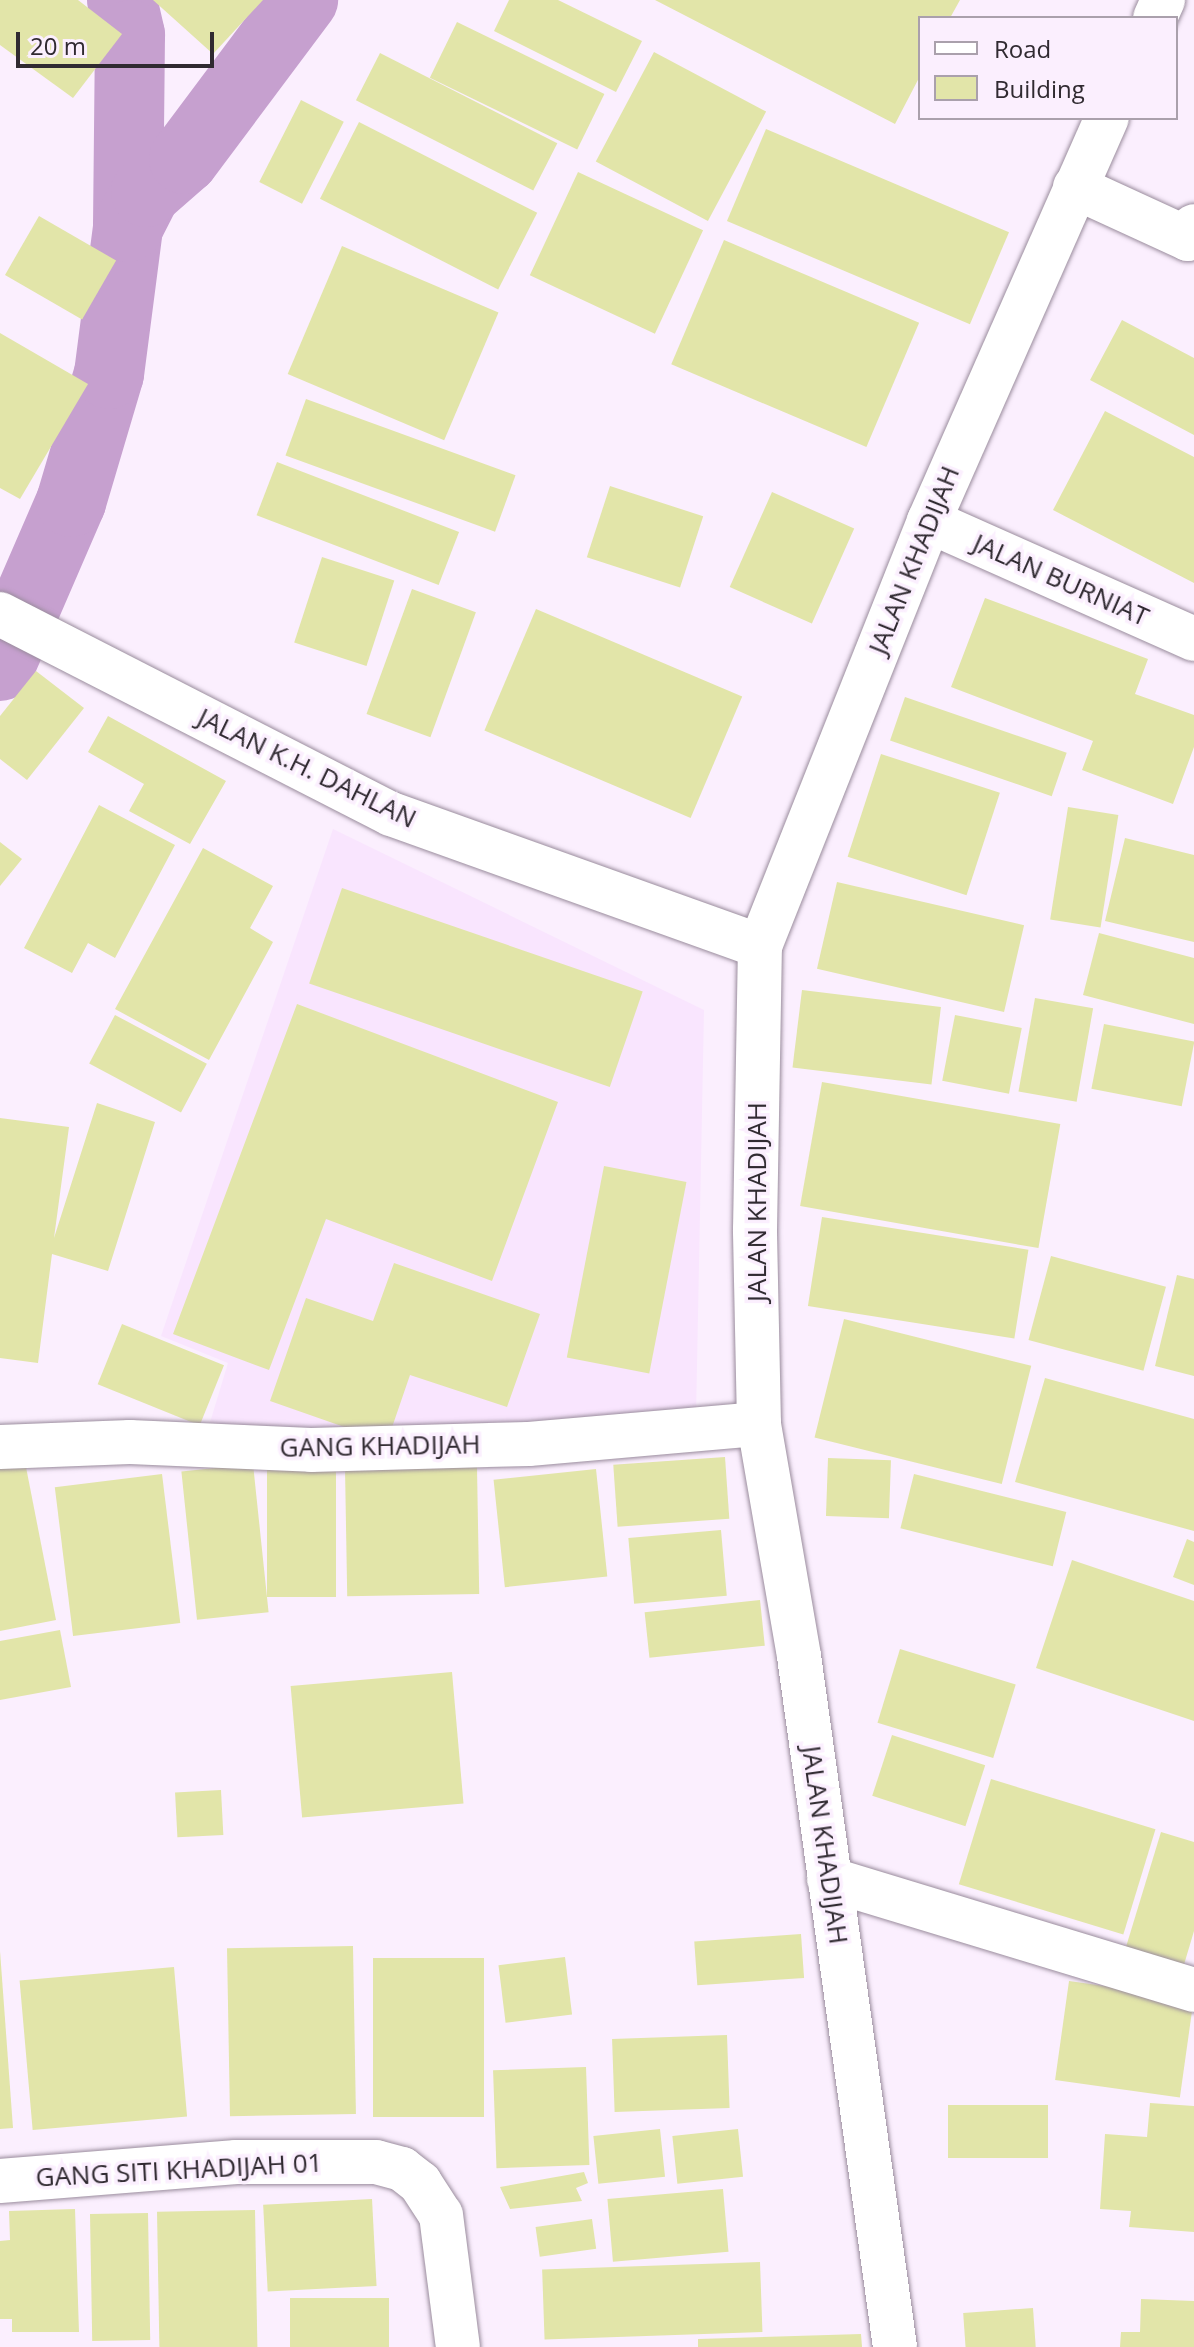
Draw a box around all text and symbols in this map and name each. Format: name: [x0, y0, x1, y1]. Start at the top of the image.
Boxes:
scale bar: [20, 16, 218, 66]
legend: [918, 16, 1178, 120]
text: 20 m: [30, 29, 86, 62]
text: Road: [994, 32, 1051, 65]
text: Building: [994, 72, 1085, 105]
street label: JALAN KHADIJAH: [862, 461, 966, 659]
street label: JALAN BURNIAT: [968, 527, 1154, 633]
street label: JALAN K.H. DAHLAN: [193, 702, 421, 834]
street label: JALAN KHADIJAH: [741, 1102, 773, 1302]
street label: GANG KHADIJAH: [279, 1429, 481, 1463]
street label: JALAN KHADIJAH: [796, 1744, 854, 1946]
street label: GANG SITI KHADIJAH 01: [35, 2147, 323, 2193]

